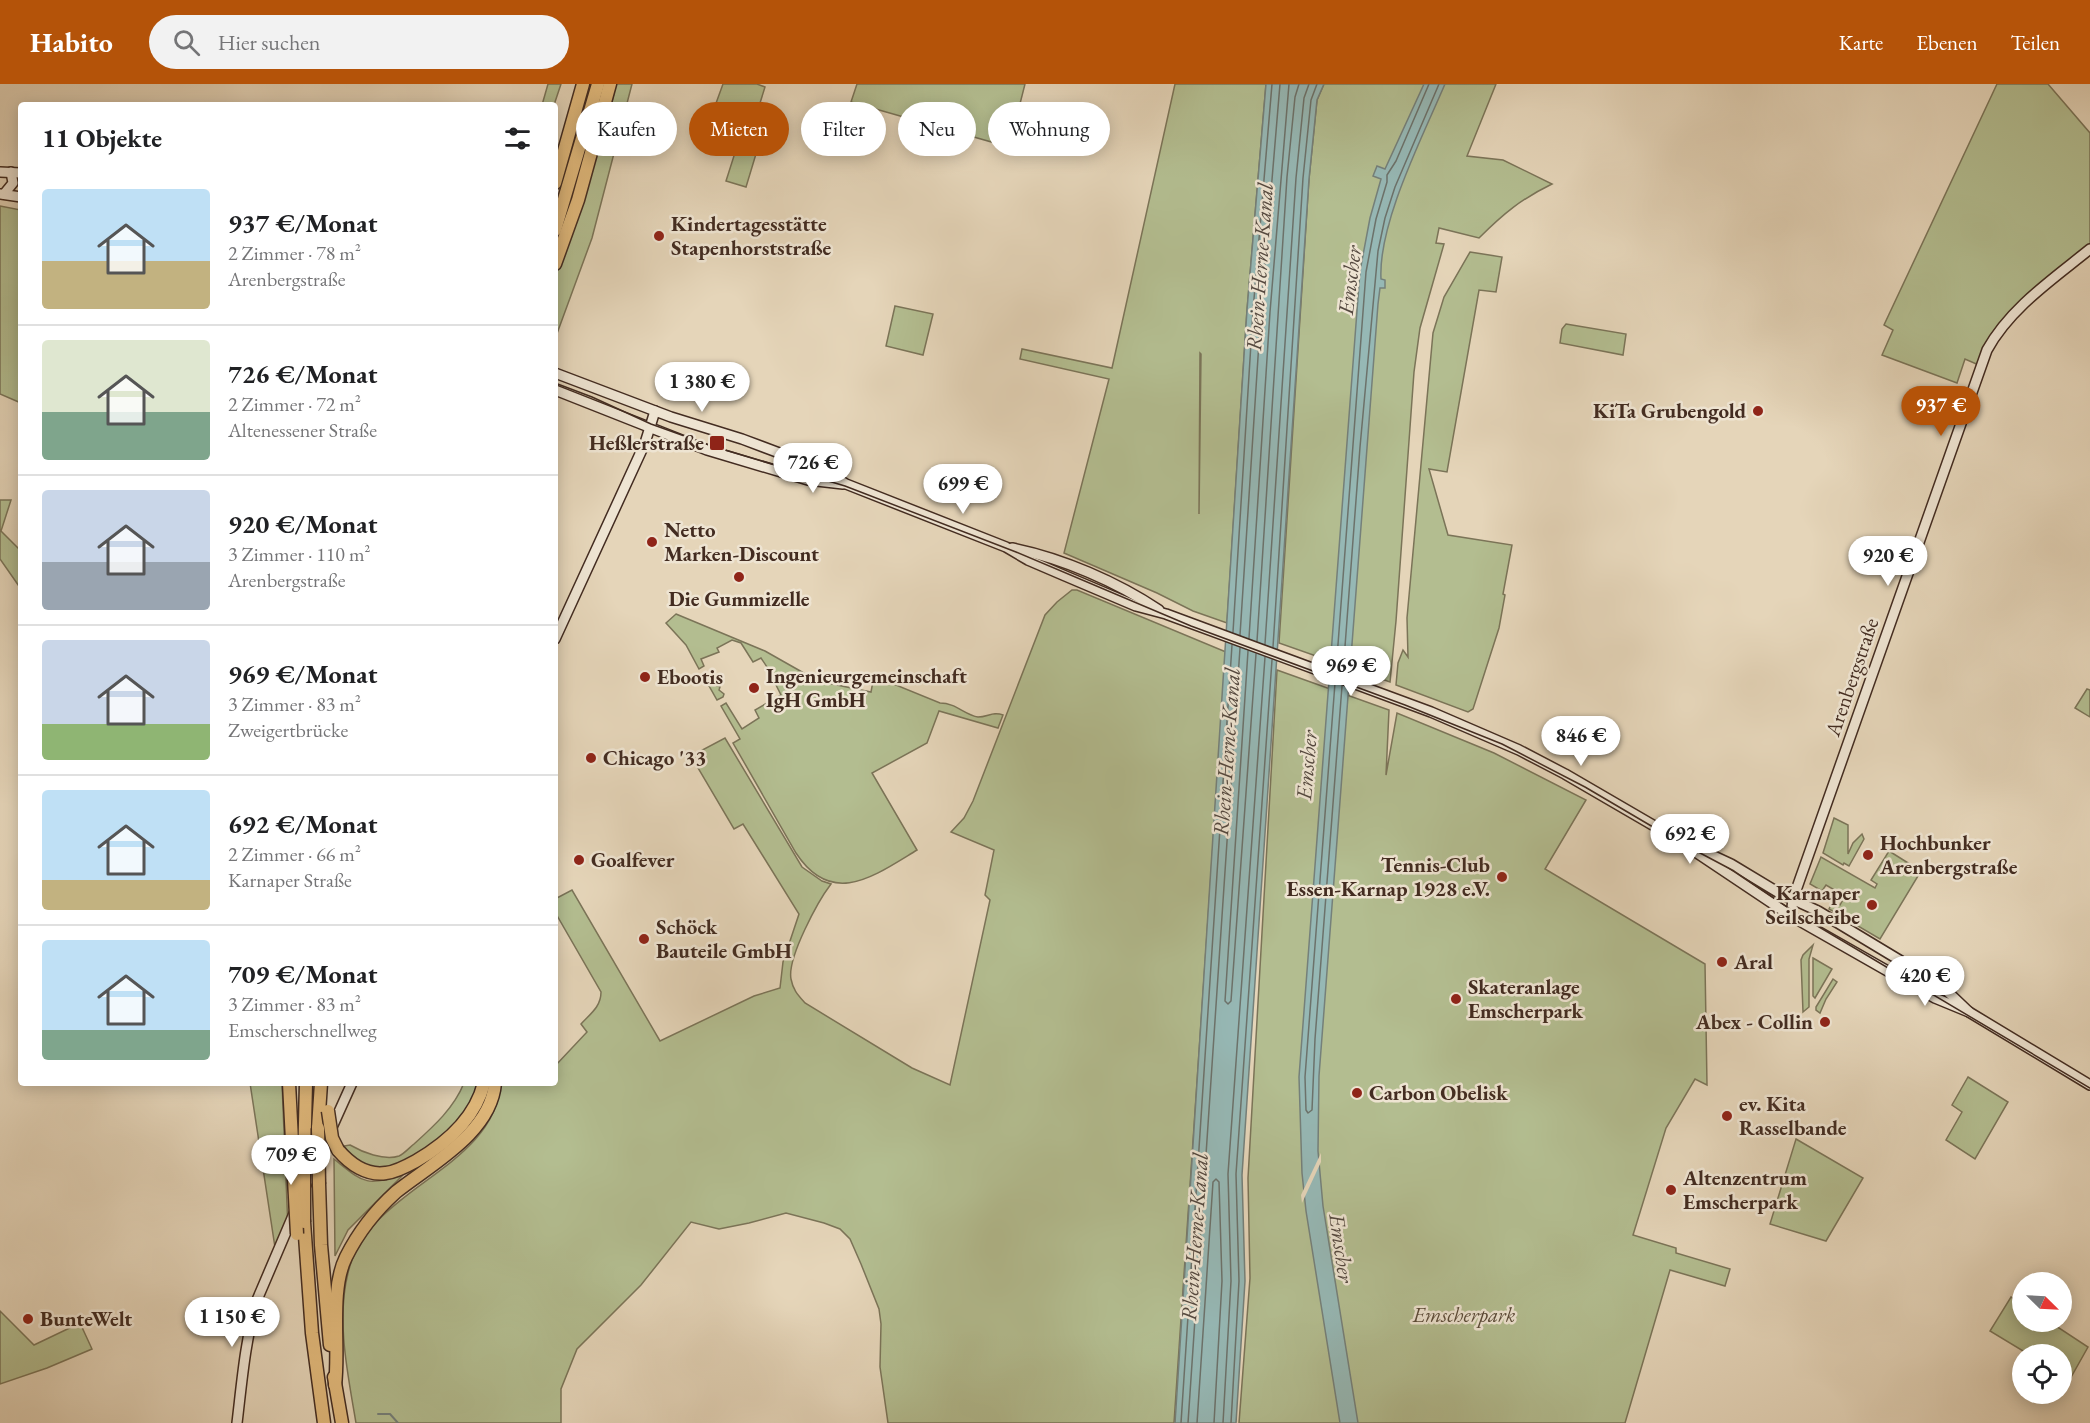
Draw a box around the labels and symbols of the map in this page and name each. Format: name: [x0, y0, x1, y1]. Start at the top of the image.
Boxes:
water label: Rhein-Herne-Kanal: [1239, 181, 1280, 352]
place label: Kindertagesstätte Stapenhorststraße: [671, 210, 832, 261]
marker: Kindertagesstätte Stapenhorststraße: [652, 229, 666, 243]
water label: Emscher: [1331, 242, 1368, 317]
pin: 1 380 €: [647, 362, 757, 413]
pin: 937 €: [1899, 386, 1983, 437]
place label: KiTa Grubengold: [1593, 397, 1746, 424]
marker: KiTa Grubengold: [1751, 404, 1765, 418]
place label: Heßlerstraße: [589, 429, 704, 456]
marker: Heßlerstraße: [708, 434, 726, 452]
pin: 726 €: [771, 443, 855, 494]
pin: 699 €: [921, 464, 1005, 515]
place label: Netto Marken-Discount: [664, 516, 819, 567]
marker: Netto Marken-Discount: [645, 535, 659, 549]
pin: 920 €: [1846, 536, 1930, 587]
marker: Die Gummizelle: [732, 570, 746, 584]
place label: Die Gummizelle: [668, 585, 810, 612]
street label: Arenbergstraße: [1818, 614, 1884, 741]
pin: 969 €: [1309, 646, 1393, 697]
place label: Ingenieurgemeinschaft IgH GmbH: [766, 662, 967, 713]
place label: Ebootis: [657, 663, 723, 690]
water label: Rhein-Herne-Kanal: [1206, 666, 1247, 837]
marker: Ebootis: [638, 670, 652, 684]
marker: Ingenieurgemeinschaft IgH GmbH: [747, 681, 761, 695]
pin: 846 €: [1539, 716, 1623, 767]
water label: Emscher: [1289, 728, 1324, 802]
place label: Chicago '33: [603, 744, 706, 771]
marker: Chicago '33: [584, 751, 598, 765]
pin: 692 €: [1648, 814, 1732, 865]
place label: Hochbunker Arenbergstraße: [1879, 829, 2018, 880]
place label: Goalfever: [591, 846, 675, 873]
marker: Hochbunker Arenbergstraße: [1861, 848, 1875, 862]
place label: Tennis-Club Essen-Karnap 1928 e.V.: [1287, 851, 1490, 902]
marker: Goalfever: [572, 853, 586, 867]
marker: Tennis-Club Essen-Karnap 1928 e.V.: [1495, 870, 1509, 884]
place label: Karnaper Seilscheibe: [1766, 879, 1860, 930]
marker: Karnaper Seilscheibe: [1865, 898, 1879, 912]
place label: Schöck Bauteile GmbH: [656, 913, 792, 964]
marker: Schöck Bauteile GmbH: [637, 932, 651, 946]
place label: Aral: [1733, 948, 1773, 975]
marker: Aral: [1715, 955, 1729, 969]
pin: 420 €: [1883, 956, 1967, 1007]
place label: Skateranlage Emscherpark: [1468, 973, 1584, 1024]
marker: Skateranlage Emscherpark: [1449, 992, 1463, 1006]
place label: Abex - Collin: [1695, 1008, 1813, 1035]
marker: Abex - Collin: [1818, 1015, 1832, 1029]
place label: Carbon Obelisk: [1369, 1079, 1508, 1106]
marker: Carbon Obelisk: [1350, 1086, 1364, 1100]
place label: ev. Kita Rasselbande: [1739, 1090, 1847, 1141]
marker: ev. Kita Rasselbande: [1720, 1109, 1734, 1123]
pin: 709 €: [249, 1135, 333, 1186]
water label: Rhein-Herne-Kanal: [1174, 1151, 1215, 1322]
place label: Altenzentrum Emscherpark: [1682, 1164, 1807, 1215]
marker: Altenzentrum Emscherpark: [1664, 1183, 1678, 1197]
water label: Emscher: [1322, 1211, 1361, 1286]
north arrow: [2012, 1272, 2072, 1332]
pin: 1 150 €: [177, 1297, 287, 1348]
park label: Emscherpark: [1412, 1301, 1516, 1328]
place label: BunteWelt: [40, 1305, 132, 1332]
marker: BunteWelt: [21, 1312, 35, 1326]

